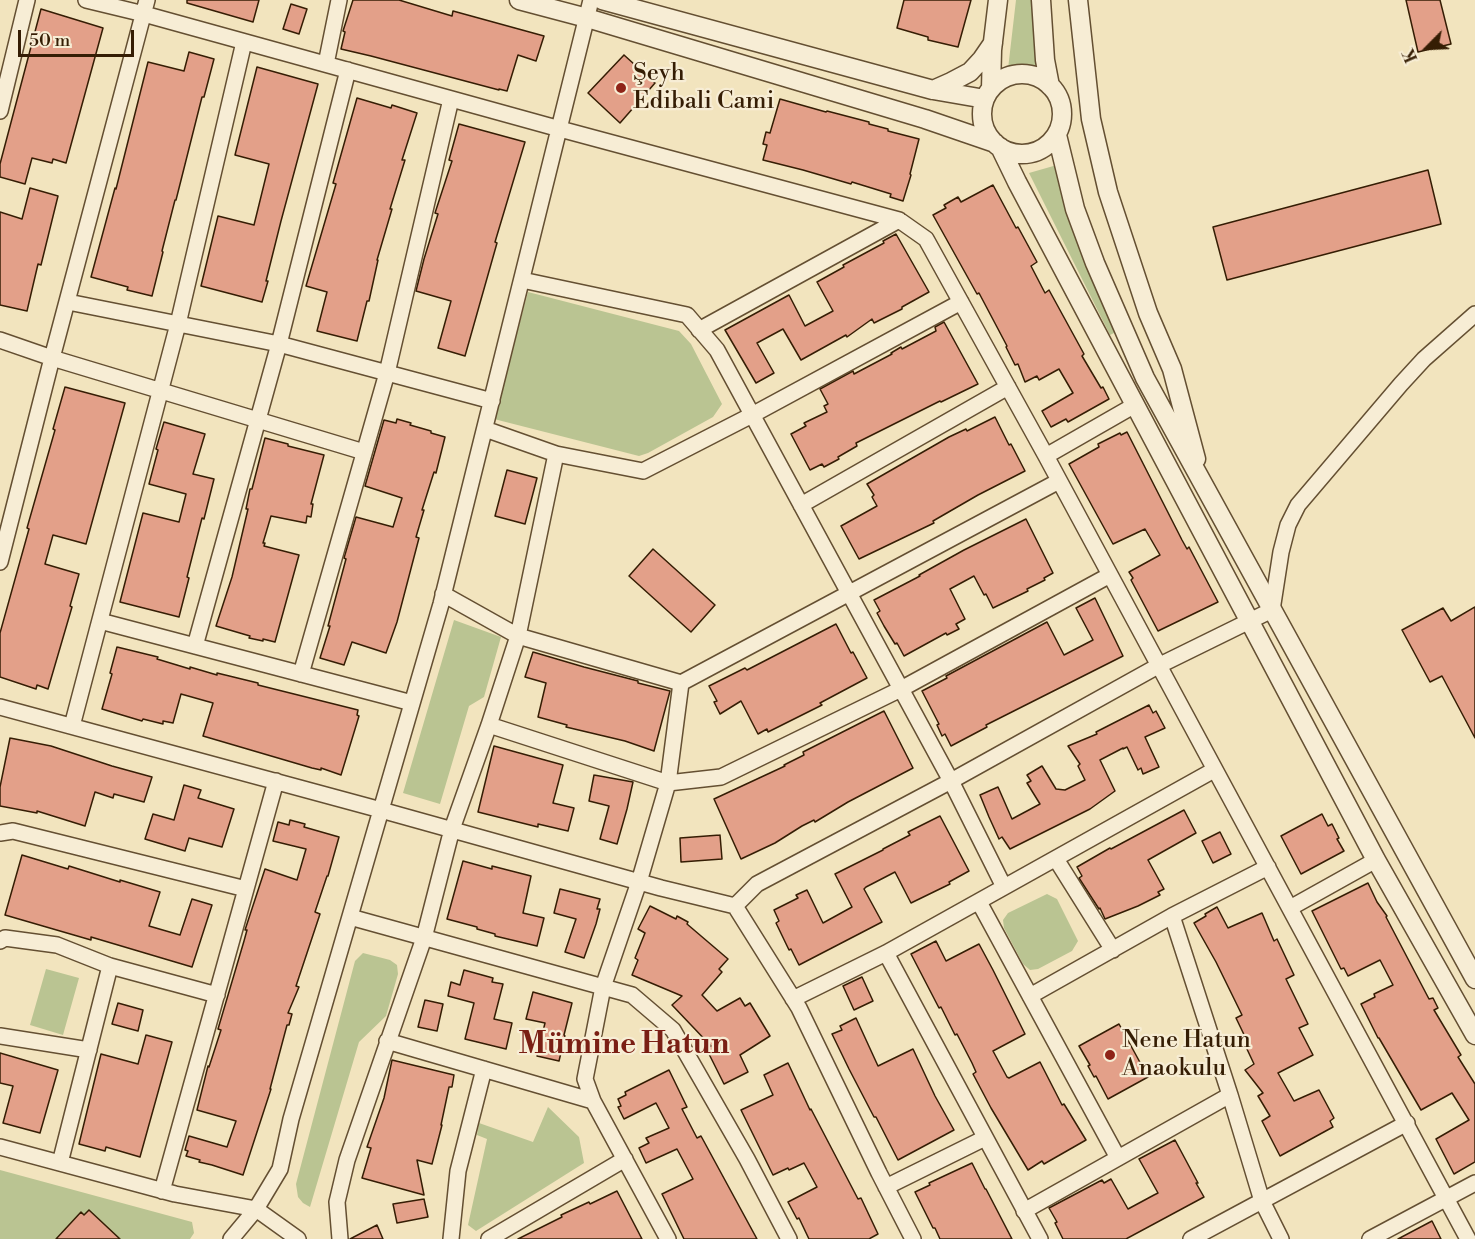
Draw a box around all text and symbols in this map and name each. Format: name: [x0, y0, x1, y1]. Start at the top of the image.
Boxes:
scale bar: [21, 18, 136, 56]
north arrow: [1397, 18, 1457, 78]
text: 50 m: [29, 29, 70, 52]
text: K: [1399, 45, 1422, 65]
place label: Şeyh Edibali Cami: [633, 60, 775, 116]
marker: Şeyh Edibali Cami: [614, 81, 628, 95]
place label: Nene Hatun Anaokulu: [1122, 1027, 1251, 1083]
district label: Mümine Hatun: [519, 1028, 729, 1064]
marker: Nene Hatun Anaokulu: [1103, 1048, 1117, 1062]

